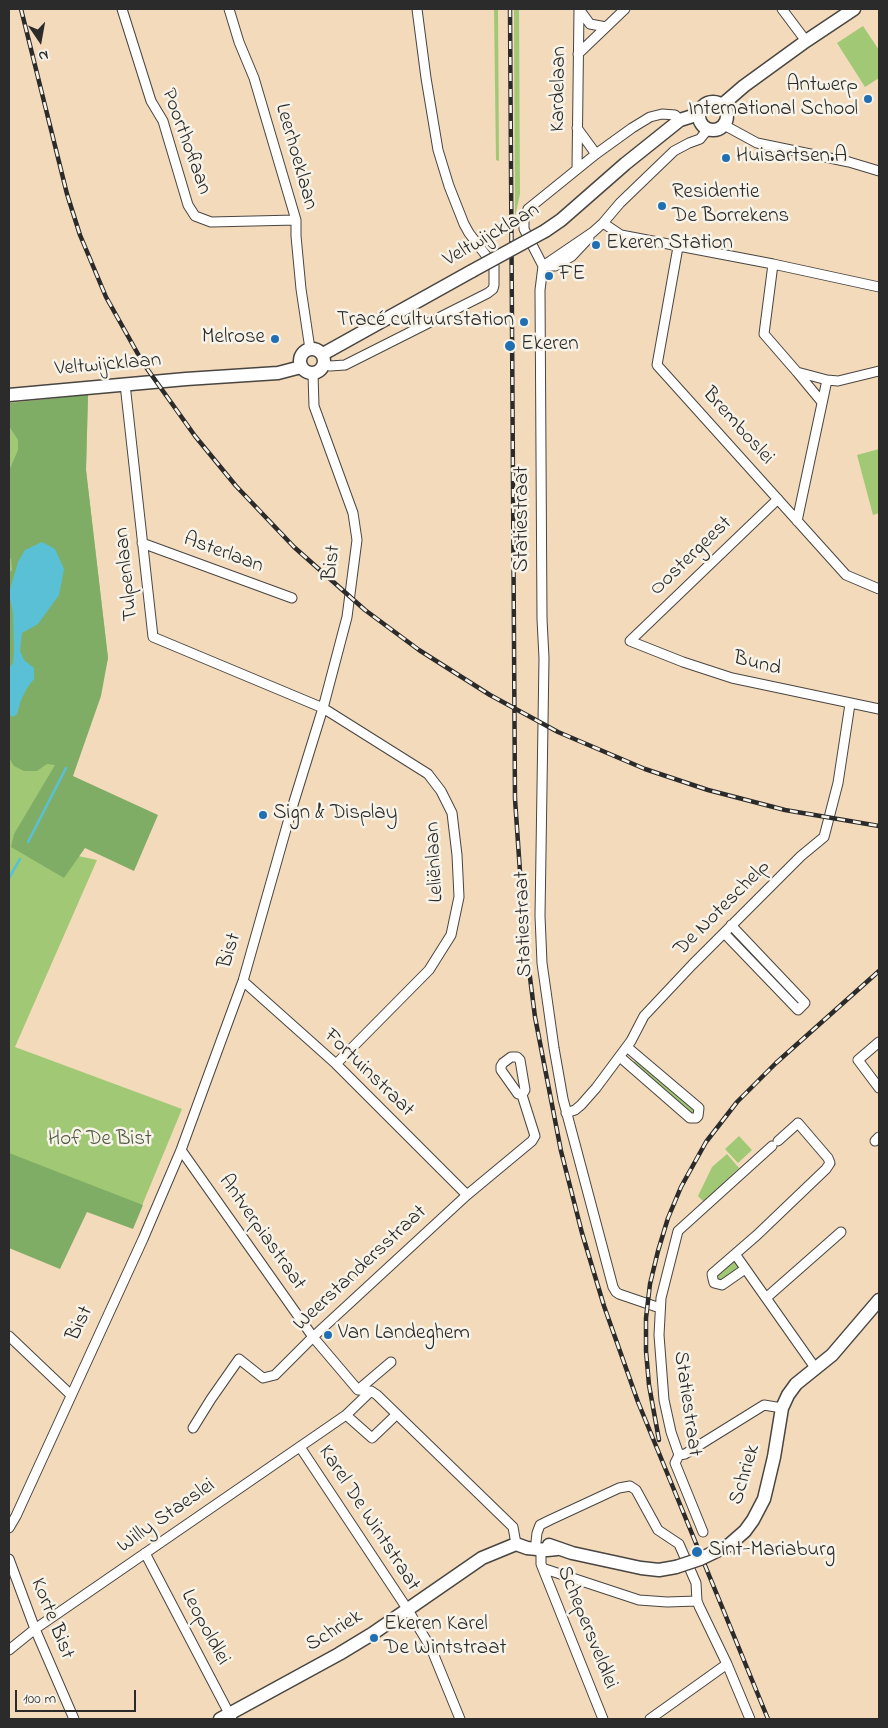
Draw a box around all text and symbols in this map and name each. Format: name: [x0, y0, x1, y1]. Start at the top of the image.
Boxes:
north arrow: [15, 15, 65, 65]
text: N: [36, 44, 50, 66]
street label: Kardelaan: [547, 46, 573, 132]
place label: Antwerp International School: [688, 74, 858, 124]
street label: Poorthoflaan: [154, 86, 216, 198]
marker: Antwerp International School: [862, 93, 874, 105]
street label: Leerhoeklaan: [268, 101, 322, 213]
place label: Huisartsen.A: [736, 145, 847, 171]
marker: Huisartsen.A: [720, 152, 732, 164]
place label: Residentie De Borrekens: [672, 181, 789, 231]
street label: Veltwijcklaan: [439, 198, 545, 274]
marker: Residentie De Borrekens: [656, 200, 668, 212]
place label: Ekeren Station: [606, 232, 733, 258]
marker: Ekeren Station: [590, 239, 602, 251]
place label: FE: [559, 263, 585, 289]
marker: FE: [543, 270, 555, 282]
place label: Tracé cultuurstation: [337, 309, 514, 335]
marker: Tracé cultuurstation: [518, 316, 530, 328]
place label: Melrose: [202, 326, 265, 352]
marker: Melrose: [269, 333, 281, 345]
place label: Ekeren: [521, 333, 579, 359]
marker: Ekeren: [503, 339, 517, 353]
street label: Veltwijcklaan: [54, 349, 162, 383]
street label: Bremboslei: [696, 383, 778, 471]
street label: Statiestraat: [511, 466, 537, 572]
street label: Oostergeest: [646, 512, 738, 602]
street label: Tulpenlaan: [111, 526, 145, 622]
street label: Asterlaan: [180, 528, 266, 580]
street label: Bist: [318, 544, 348, 582]
street label: Bund: [731, 647, 783, 683]
place label: Sign & Display: [273, 802, 397, 828]
marker: Sign & Display: [257, 809, 269, 821]
street label: Leliënlaan: [421, 821, 451, 903]
street label: De Noteschelp: [670, 856, 776, 962]
street label: Statiestraat: [511, 871, 539, 977]
street label: Bist: [214, 930, 248, 972]
street label: Fortuinstraat: [317, 1025, 419, 1123]
park label: Hof De Bist: [48, 1128, 152, 1154]
street label: Antverpiastraat: [212, 1170, 310, 1296]
street label: Weerstandersstraat: [289, 1201, 433, 1337]
street label: Bist: [62, 1303, 100, 1345]
place label: Van Landeghem: [338, 1322, 470, 1348]
marker: Van Landeghem: [322, 1329, 334, 1341]
street label: Statiestraat: [666, 1350, 706, 1458]
street label: Karel De Wintstraat: [311, 1441, 425, 1597]
street label: Schriek: [725, 1442, 767, 1508]
street label: Willy Staeslei: [113, 1474, 221, 1560]
place label: Sint-Mariaburg: [708, 1539, 835, 1565]
marker: Sint-Mariaburg: [690, 1545, 704, 1559]
street label: Schepersveldlei: [550, 1563, 622, 1693]
street label: Korte Bist: [23, 1575, 79, 1663]
street label: Leopoldlei: [174, 1586, 234, 1670]
street label: Schriek: [302, 1605, 368, 1659]
place label: Ekeren Karel De Wintstraat: [384, 1613, 507, 1663]
marker: Ekeren Karel De Wintstraat: [368, 1632, 380, 1644]
scale bar: [18, 1680, 139, 1712]
text: 100 m: [23, 1688, 56, 1710]

